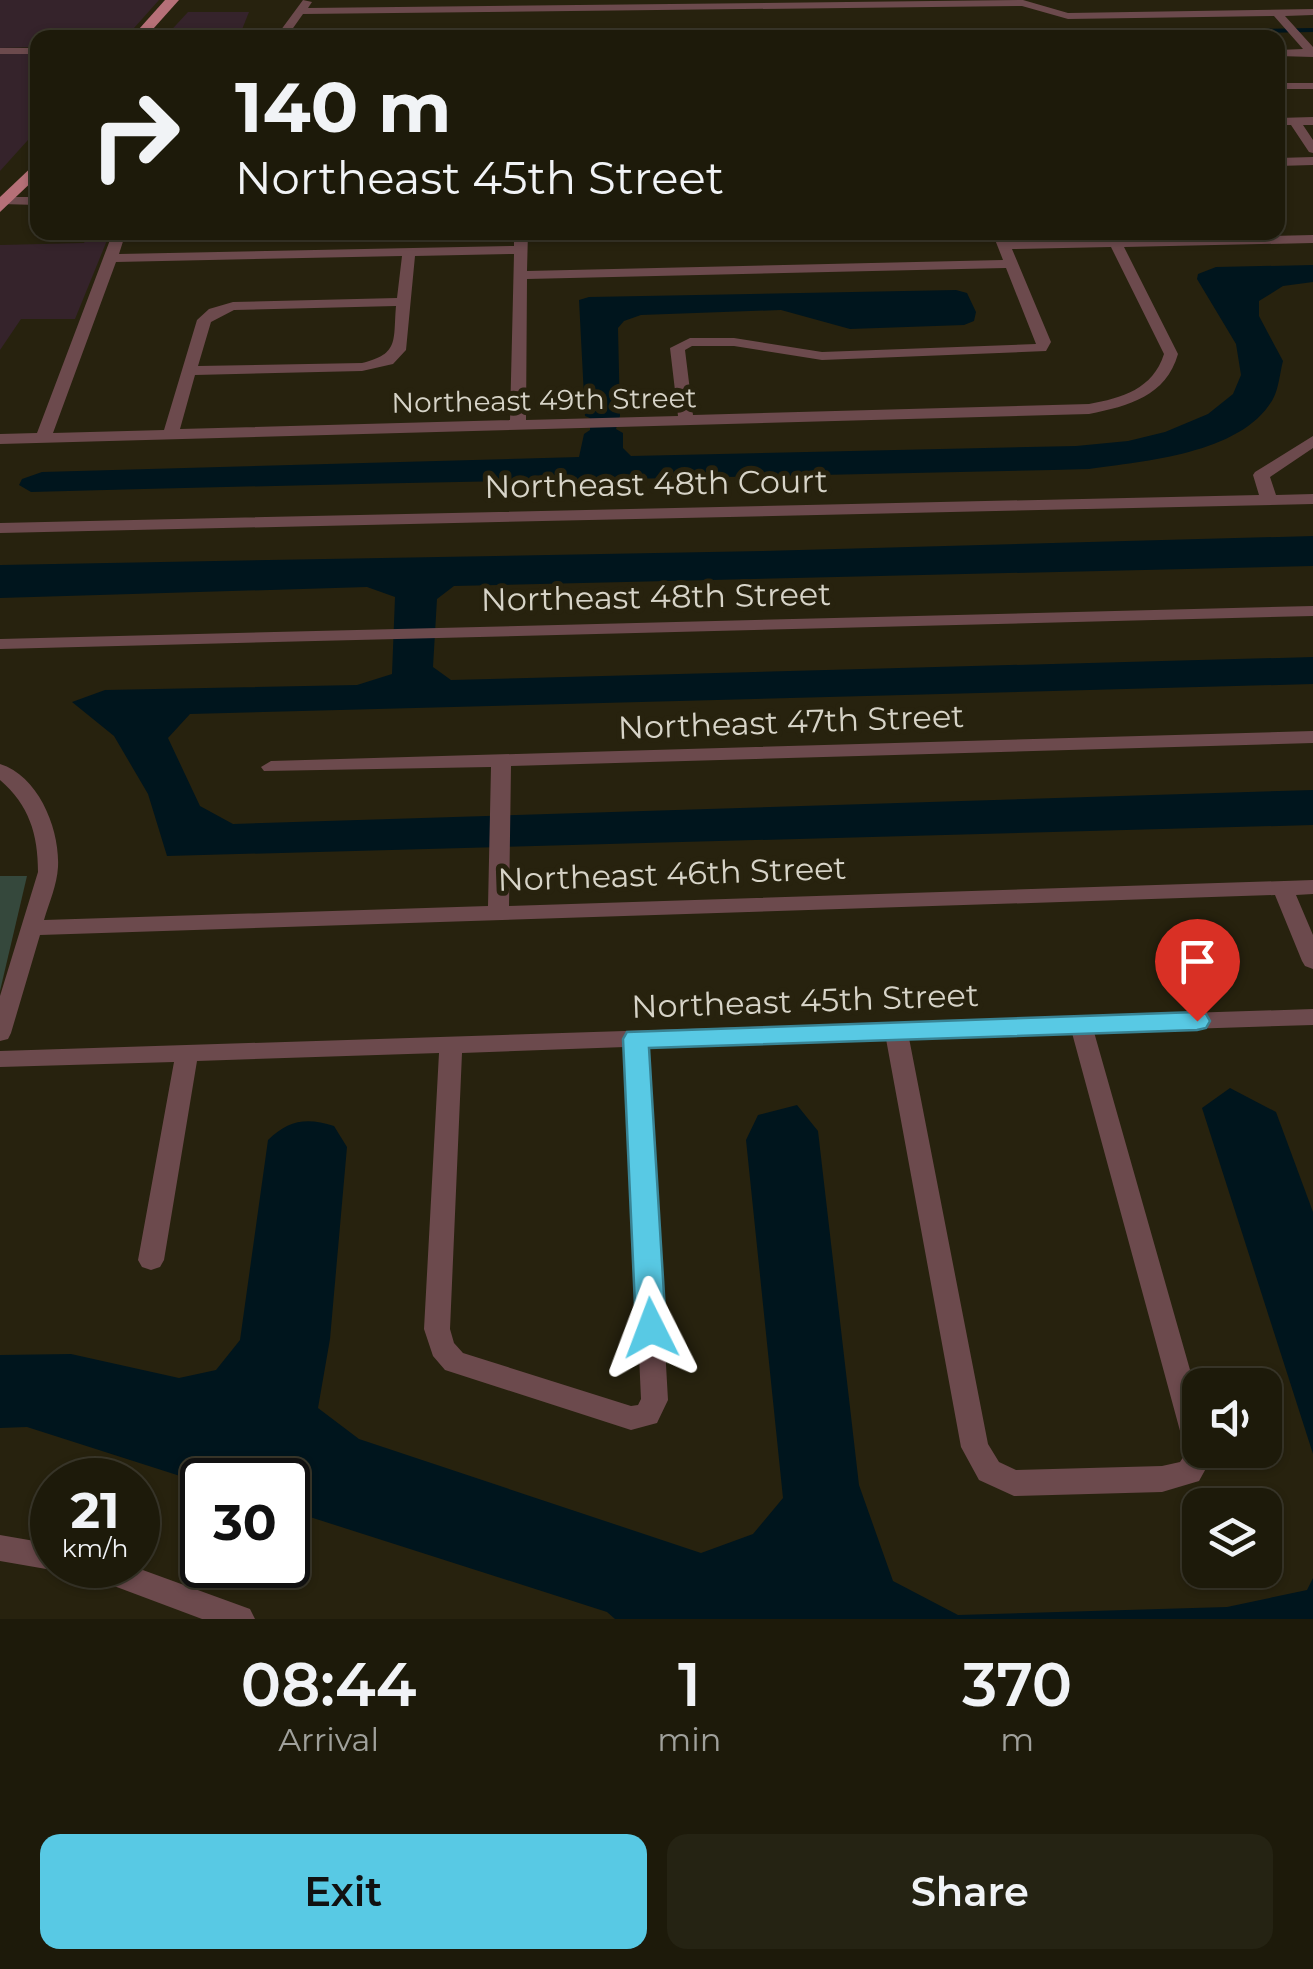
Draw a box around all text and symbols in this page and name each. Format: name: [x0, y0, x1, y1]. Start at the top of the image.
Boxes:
text: 140 m: [235, 64, 451, 150]
icon: right: [70, 70, 200, 200]
text: Northeast 45th Street: [235, 150, 724, 205]
street label: Northeast 49th Street: [391, 380, 697, 420]
street label: Northeast 48th Court: [484, 461, 828, 506]
street label: Northeast 48th Street: [480, 574, 832, 619]
street label: Northeast 47th Street: [617, 696, 965, 747]
street label: Northeast 46th Street: [497, 848, 847, 899]
pin: [1155, 919, 1240, 1022]
icon: arrive: [1170, 934, 1225, 989]
street label: Northeast 45th Street: [631, 975, 979, 1026]
position arrow: [599, 1276, 703, 1380]
map controls: [1182, 1368, 1282, 1588]
button: sound: [1182, 1368, 1282, 1468]
speed limit sign: 30: [180, 1458, 310, 1588]
text: 21: [70, 1480, 120, 1541]
button: layers: [1182, 1488, 1282, 1588]
text: km/h: [62, 1533, 128, 1563]
text: 08:44: [241, 1648, 416, 1721]
text: 1: [678, 1648, 701, 1721]
text: 370: [962, 1648, 1072, 1721]
text: Arrival: [278, 1720, 379, 1759]
text: min: [657, 1720, 721, 1759]
text: m: [1000, 1720, 1034, 1759]
button: Exit: [40, 1834, 647, 1949]
button: Share: [667, 1834, 1273, 1949]

